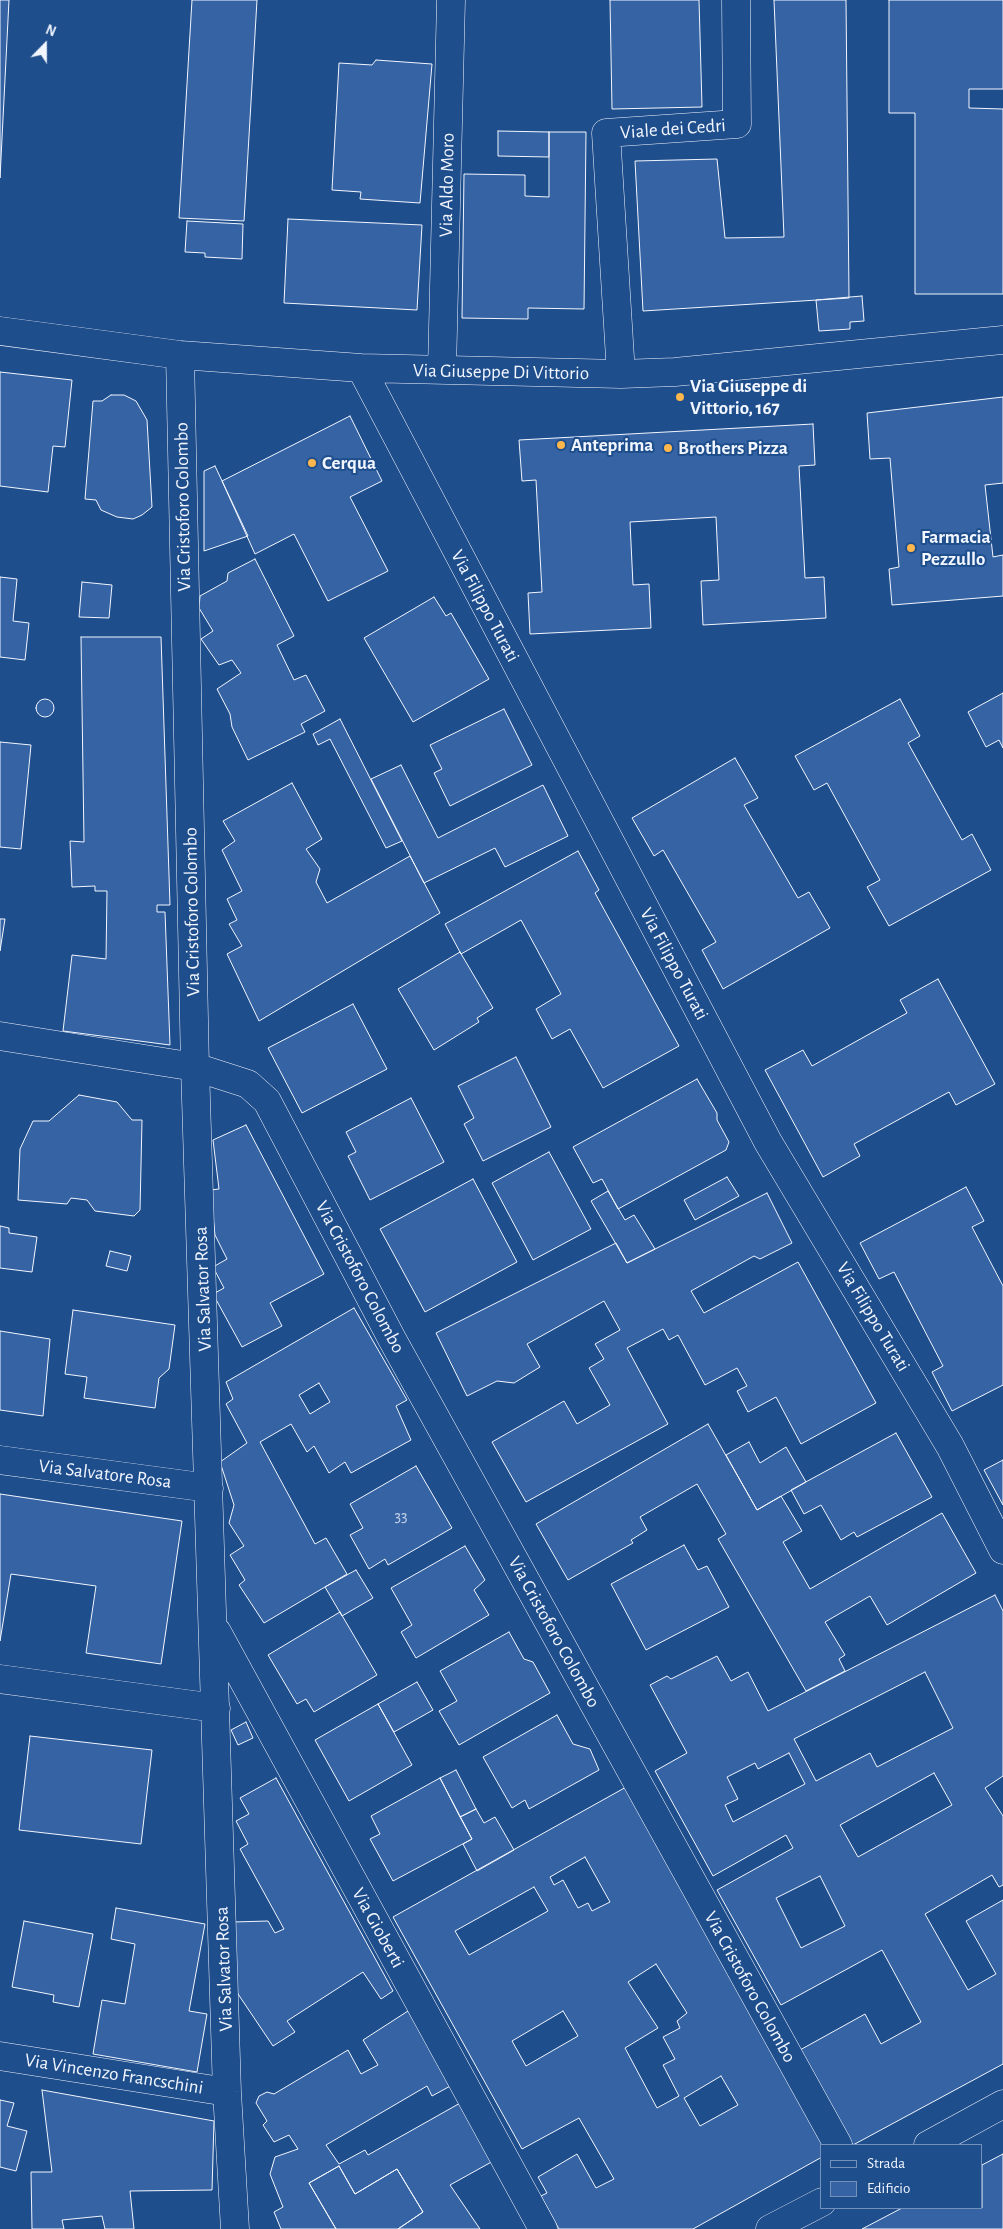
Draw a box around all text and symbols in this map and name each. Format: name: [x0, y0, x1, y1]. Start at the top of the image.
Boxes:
north arrow: [20, 20, 70, 70]
text: N: [43, 23, 58, 39]
street label: Viale dei Cedri: [619, 114, 727, 144]
street label: Via Aldo Moro: [435, 133, 459, 237]
street label: Via Giuseppe Di Vittorio: [413, 359, 589, 385]
place label: Via Giuseppe di Vittorio, 167: [690, 375, 807, 419]
marker: Via Giuseppe di Vittorio, 167: [674, 391, 686, 403]
street label: Via Cristoforo Colombo: [170, 422, 196, 592]
place label: Anteprima: [571, 434, 653, 456]
place label: Brothers Pizza: [678, 437, 788, 459]
marker: Anteprima: [555, 439, 567, 451]
marker: Brothers Pizza: [662, 442, 674, 454]
place label: Cerqua: [322, 452, 376, 474]
marker: Cerqua: [306, 457, 318, 469]
place label: Farmacia Pezzullo: [921, 526, 991, 570]
marker: Farmacia Pezzullo: [905, 542, 917, 554]
street label: Via Filippo Turati: [446, 546, 524, 666]
street label: Via Cristoforo Colombo: [179, 827, 205, 997]
street label: Via Filippo Turati: [635, 904, 713, 1024]
street label: Via Cristoforo Colombo: [310, 1197, 410, 1357]
street label: Via Salvator Rosa: [189, 1226, 217, 1352]
street label: Via Filippo Turati: [831, 1258, 915, 1376]
street label: Via Salvatore Rosa: [37, 1455, 173, 1493]
house number: 33: [394, 1506, 408, 1526]
street label: Via Cristoforo Colombo: [503, 1552, 605, 1712]
street label: Via Gioberti: [347, 1884, 409, 1972]
street label: Via Salvator Rosa: [210, 1906, 238, 2032]
street label: Via Cristoforo Colombo: [699, 1907, 801, 2067]
street label: Via Vincenzo Francschini: [23, 2049, 205, 2099]
legend: [820, 2144, 983, 2209]
text: Strada: [867, 2156, 905, 2171]
text: Edificio: [867, 2181, 910, 2196]

